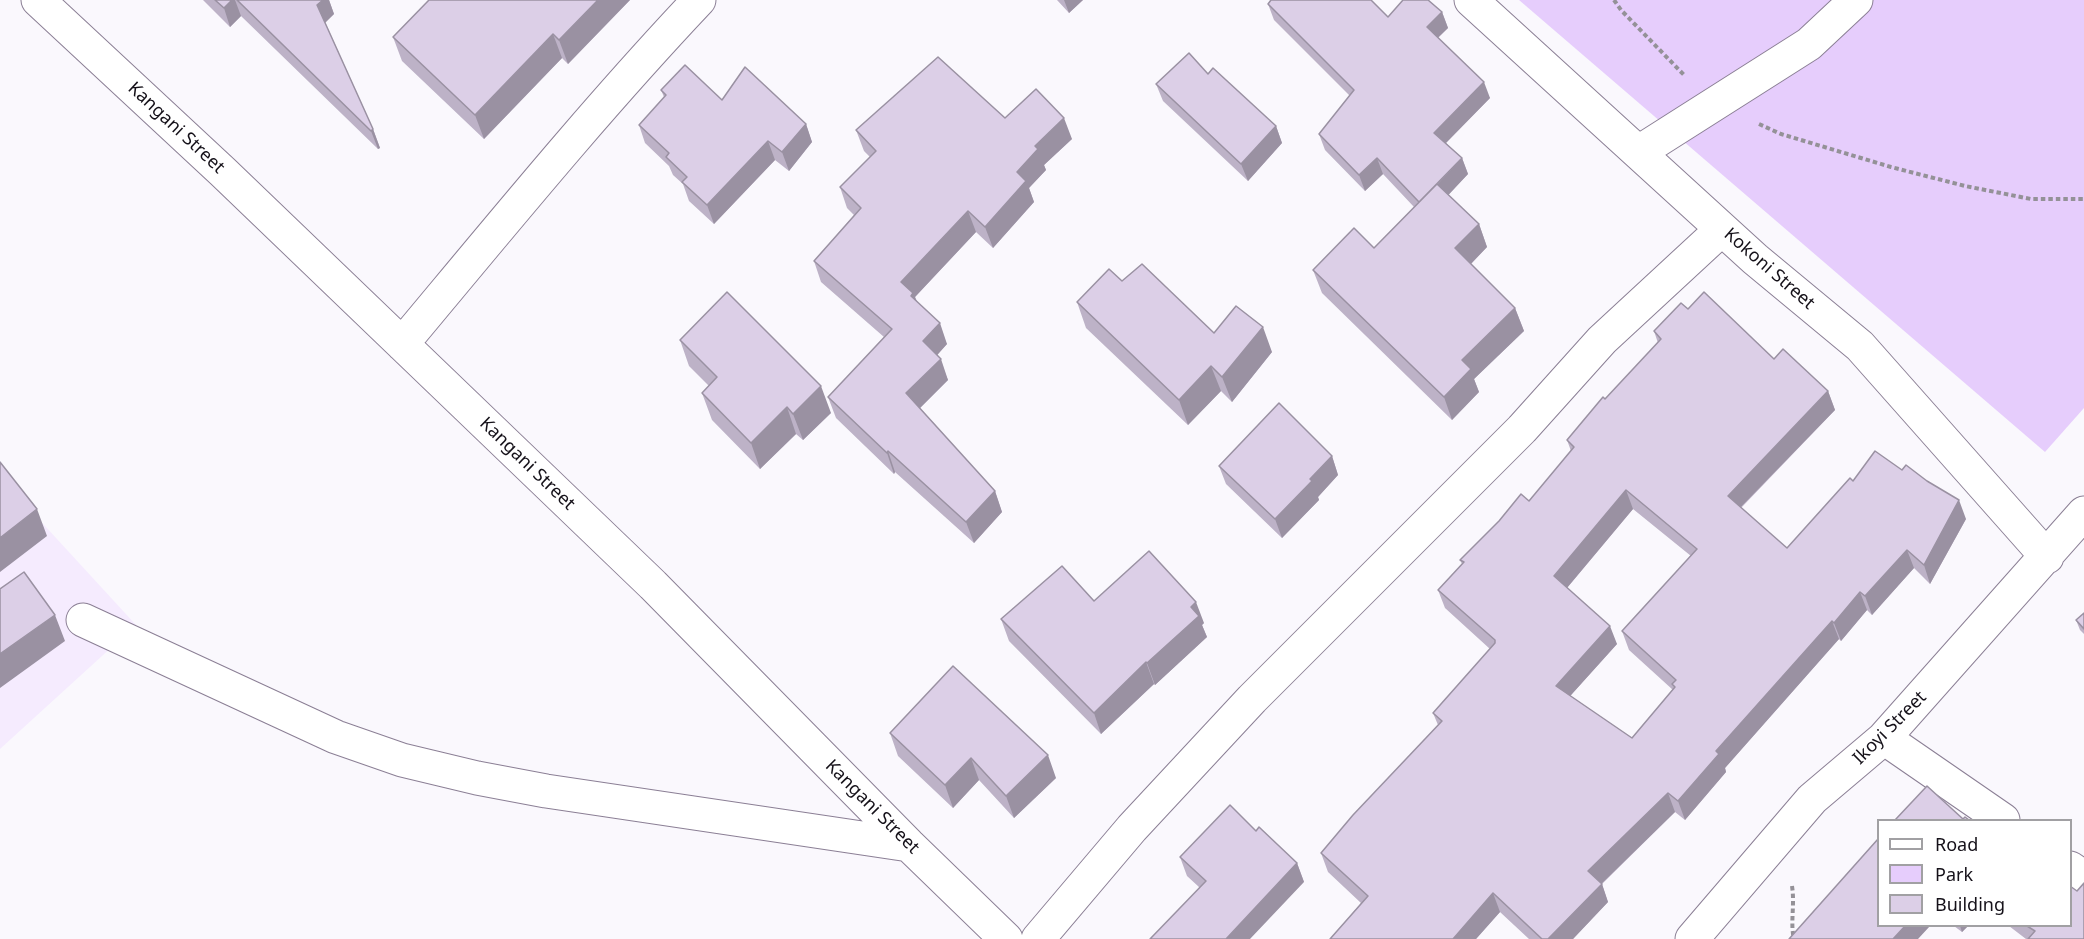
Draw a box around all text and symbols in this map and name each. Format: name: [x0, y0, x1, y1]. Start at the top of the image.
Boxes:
street label: Kangani Street: [123, 78, 229, 178]
street label: Kokoni Street: [1719, 224, 1819, 314]
street label: Kangani Street: [475, 413, 579, 515]
street label: Ikoyi Street: [1849, 687, 1931, 769]
street label: Kangani Street: [820, 755, 924, 859]
legend: [1877, 819, 2072, 927]
text: Road: [1935, 832, 1978, 856]
text: Park: [1935, 862, 1973, 886]
text: Building: [1935, 892, 2005, 916]

